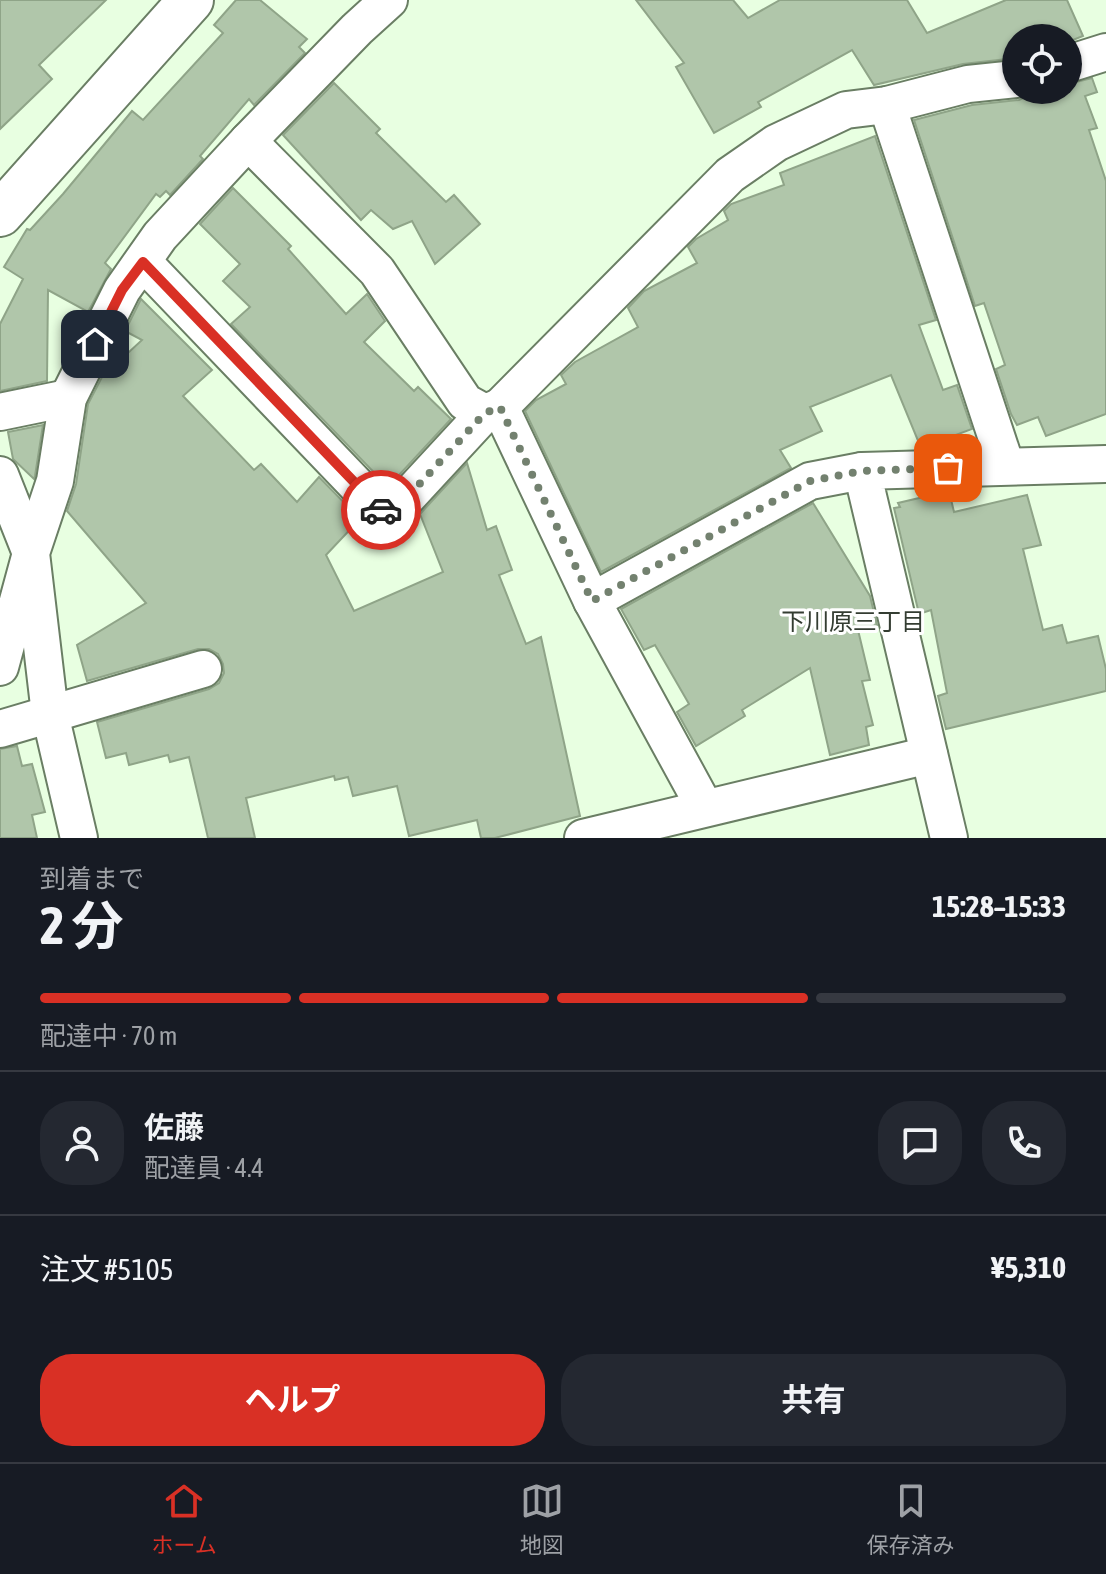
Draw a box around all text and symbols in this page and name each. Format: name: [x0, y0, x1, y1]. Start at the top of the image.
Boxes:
map controls: [1002, 24, 1082, 104]
button: locate: [1002, 24, 1082, 104]
pin: [61, 310, 129, 378]
icon: home: [73, 322, 117, 366]
pin: [914, 434, 982, 502]
icon: bag: [926, 446, 970, 490]
courier: [341, 470, 421, 550]
icon: car: [359, 488, 403, 532]
district label: 下川原三丁目: [781, 608, 925, 635]
text: 到着まで: [40, 864, 144, 894]
text: 15:28–15:33: [932, 889, 1066, 923]
text: 2 分: [40, 895, 124, 955]
text: 配達中 · 70 m: [40, 1021, 177, 1051]
button: person: [40, 1101, 124, 1185]
button: chat: [878, 1101, 962, 1185]
button: phone: [982, 1101, 1066, 1185]
text: 佐藤: [144, 1110, 204, 1144]
text: 配達員 · 4.4: [144, 1153, 264, 1183]
text: ¥5,310: [991, 1250, 1066, 1284]
text: 注文 #5105: [40, 1252, 174, 1286]
button: ヘルプ: [40, 1354, 545, 1446]
button: 共有: [561, 1354, 1066, 1446]
tab: ホーム: [151, 1479, 217, 1559]
tab: 地図: [520, 1479, 564, 1559]
tab: 保存済み: [867, 1479, 955, 1559]

